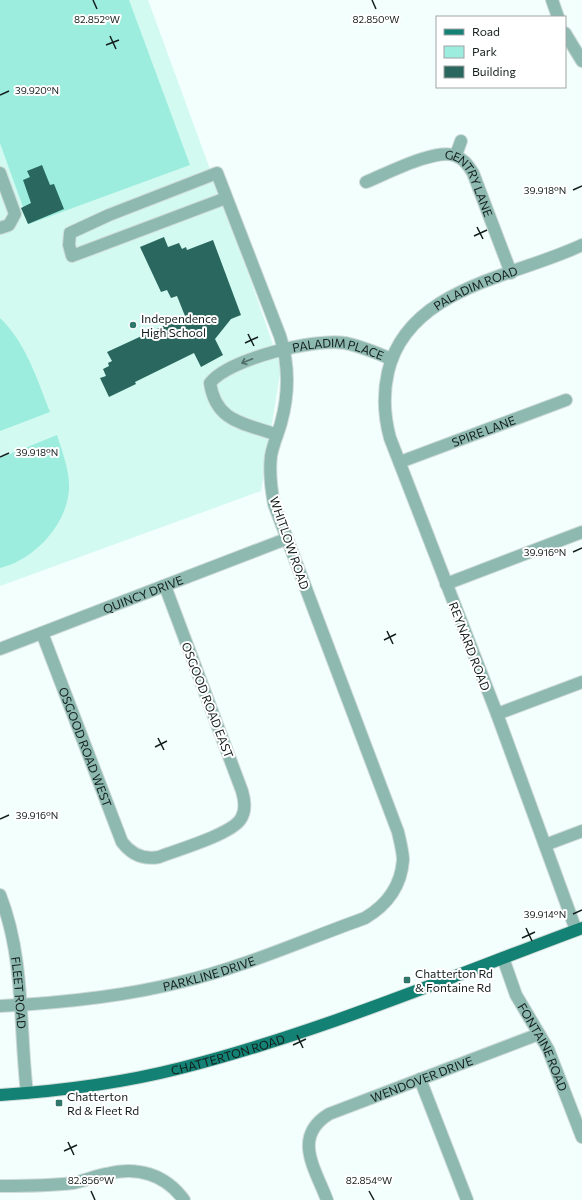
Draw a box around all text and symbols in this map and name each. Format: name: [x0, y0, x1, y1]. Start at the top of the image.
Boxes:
text: 82.852°W: [74, 13, 120, 25]
text: 82.850°W: [352, 13, 400, 25]
legend: [436, 16, 566, 88]
text: Road: [472, 24, 500, 38]
text: Park: [472, 44, 498, 58]
text: Building: [472, 64, 516, 78]
text: 39.920°N: [15, 84, 59, 96]
street label: GENTRY LANE: [444, 147, 496, 219]
text: 39.918°N: [524, 184, 566, 196]
street label: PALADIM ROAD: [431, 263, 519, 313]
place label: Independence High School: [141, 311, 217, 339]
marker: Independence High School: [128, 320, 138, 330]
street label: PALADIM PLACE: [291, 335, 386, 362]
one-way arrow: [242, 358, 254, 366]
street label: SPIRE LANE: [450, 413, 517, 449]
text: 39.918°N: [16, 446, 58, 458]
street label: WHITLOW ROAD: [268, 495, 313, 591]
text: 39.916°N: [524, 546, 566, 558]
street label: QUINCY DRIVE: [101, 572, 185, 616]
street label: REYNARD ROAD: [447, 600, 493, 692]
street label: OSGOOD ROAD EAST: [179, 640, 237, 760]
street label: OSGOOD ROAD WEST: [56, 685, 115, 809]
text: 39.916°N: [16, 809, 58, 821]
text: 39.914°N: [524, 908, 566, 920]
street label: PARKLINE DRIVE: [161, 953, 257, 993]
street label: FLEET ROAD: [9, 956, 29, 1029]
place label: Chatterton Rd & Fontaine Rd: [415, 966, 493, 994]
marker: Chatterton Rd & Fontaine Rd: [402, 975, 412, 985]
street label: FONTAINE ROAD: [515, 1000, 571, 1093]
street label: CHATTERTON ROAD: [170, 1031, 287, 1077]
street label: WENDOVER DRIVE: [369, 1053, 475, 1105]
place label: Chatterton Rd & Fleet Rd: [67, 1089, 139, 1117]
marker: Chatterton Rd & Fleet Rd: [54, 1098, 64, 1108]
text: 82.856°W: [68, 1174, 114, 1186]
text: 82.854°W: [346, 1174, 392, 1186]

